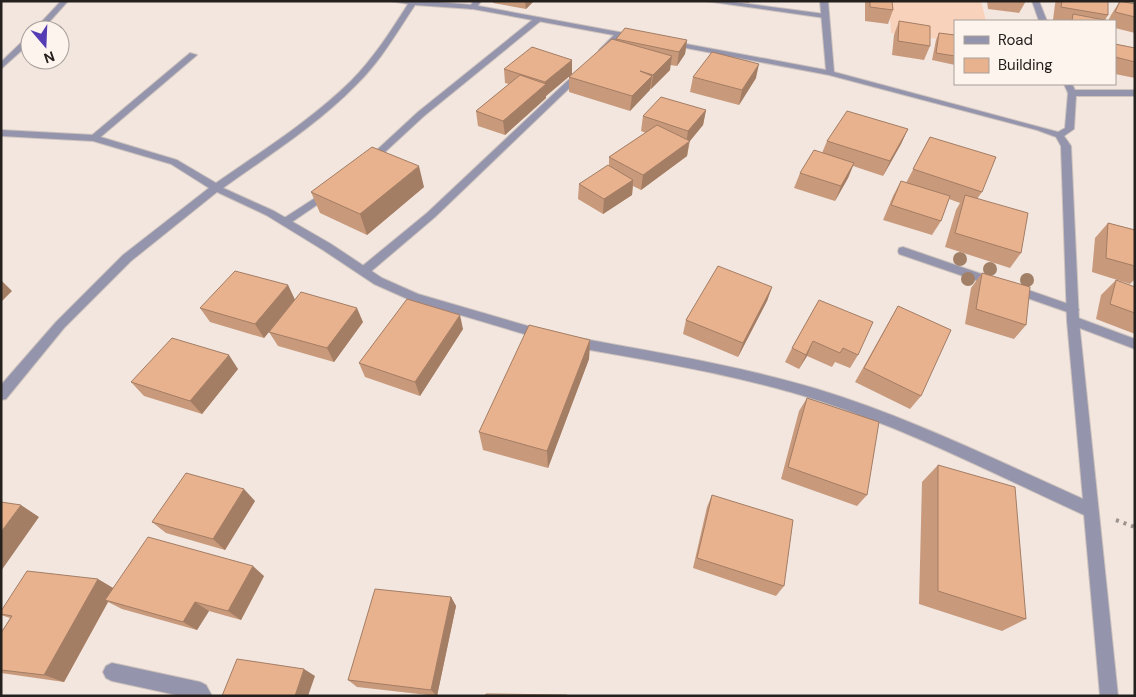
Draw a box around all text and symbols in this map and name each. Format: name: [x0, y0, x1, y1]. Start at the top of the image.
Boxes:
north arrow: [20, 20, 70, 70]
legend: [954, 20, 1116, 85]
text: Road: [998, 30, 1033, 50]
text: N: [41, 47, 57, 67]
text: Building: [998, 55, 1053, 75]

